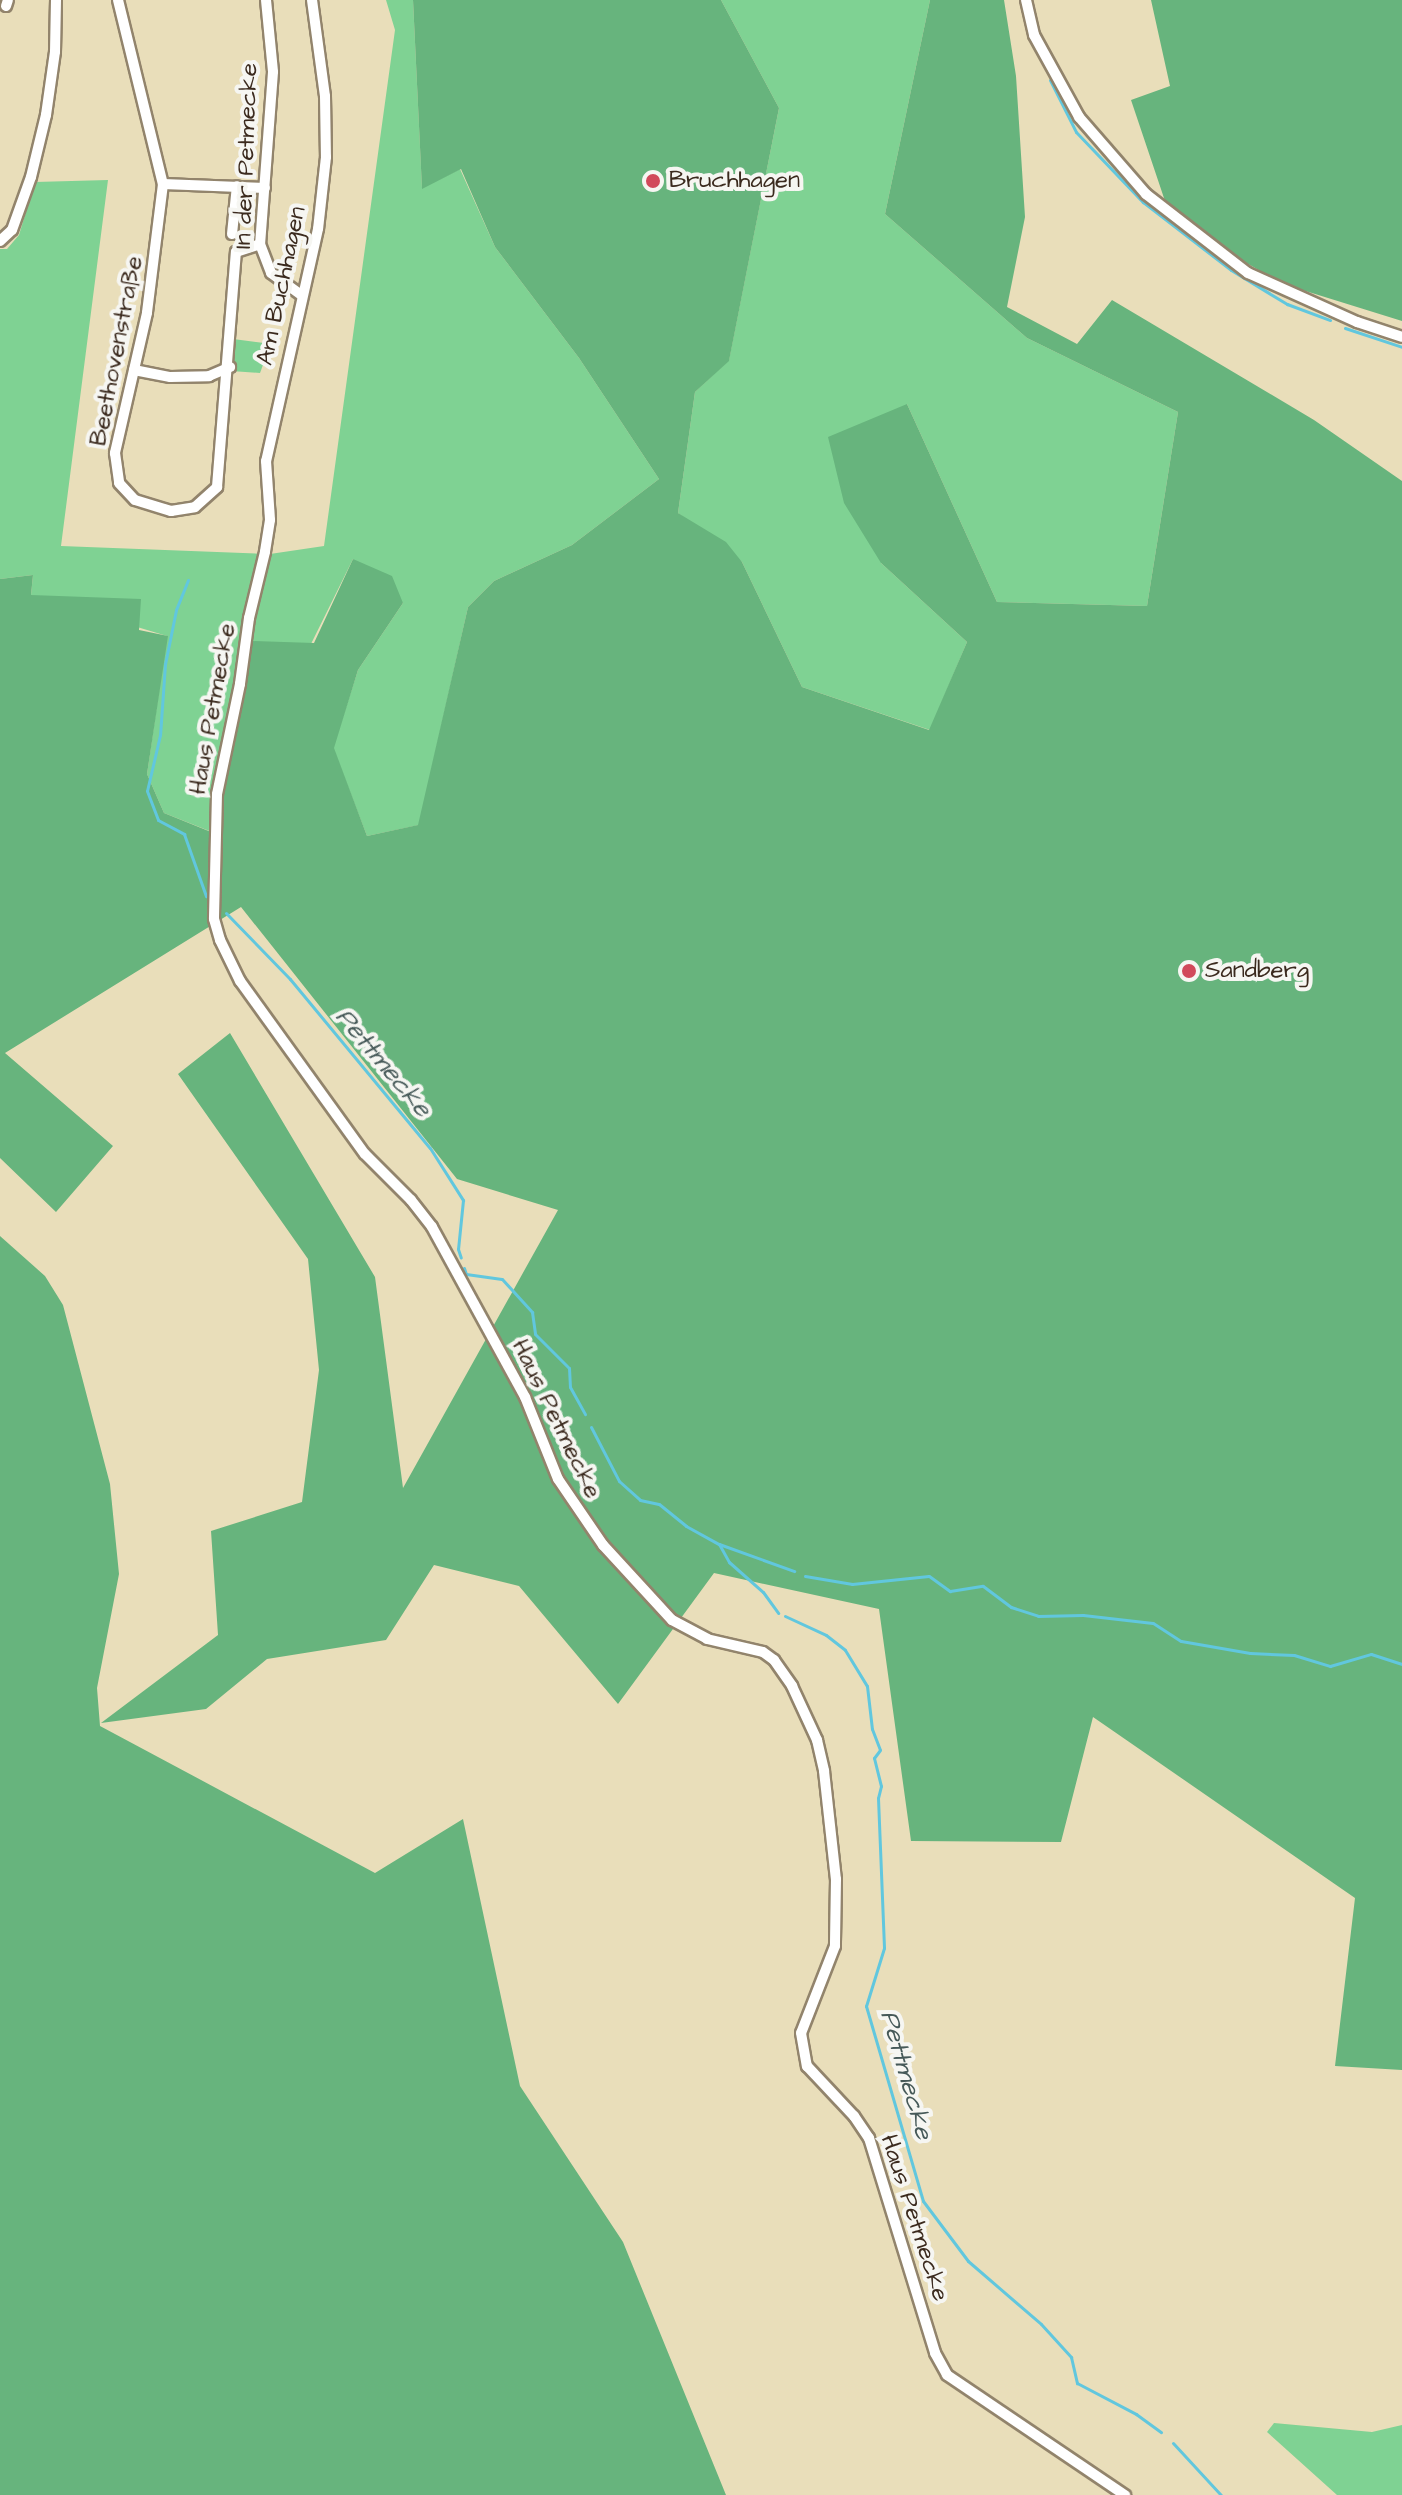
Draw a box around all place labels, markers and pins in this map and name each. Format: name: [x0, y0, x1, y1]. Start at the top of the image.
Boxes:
place label: Bruchhagen: [669, 167, 800, 195]
marker: Bruchhagen: [644, 172, 662, 190]
place label: Sandberg: [1205, 957, 1309, 985]
marker: Sandberg: [1180, 962, 1198, 980]

